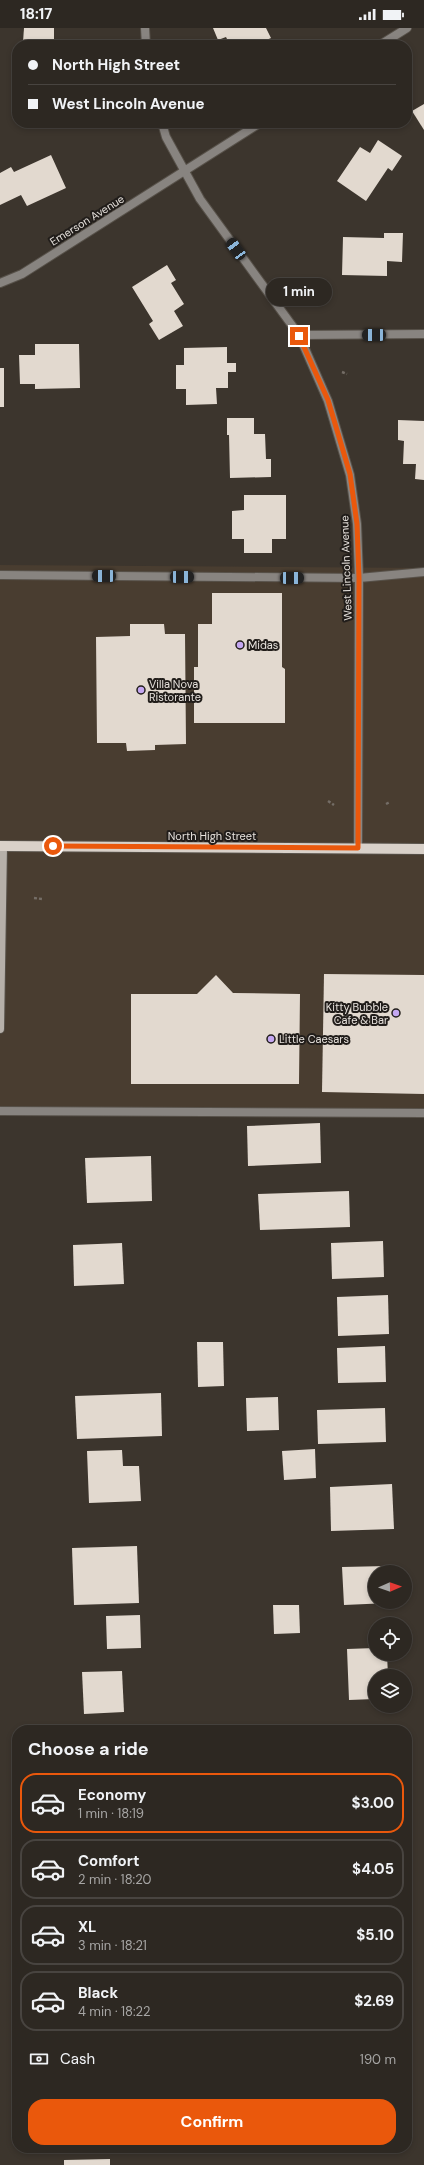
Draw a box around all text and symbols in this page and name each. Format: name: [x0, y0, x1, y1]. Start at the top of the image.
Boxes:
text: 18:17: [20, 4, 52, 24]
text: North High Street: [52, 55, 180, 75]
text: West Lincoln Avenue: [52, 94, 205, 114]
street label: Emerson Avenue: [47, 192, 127, 248]
car: [224, 236, 248, 262]
callout: 1 min: [266, 278, 332, 306]
text: 1 min: [283, 283, 315, 300]
route end: [290, 327, 308, 345]
car: [362, 329, 386, 341]
street label: West Lincoln Avenue: [337, 515, 355, 621]
car: [92, 570, 116, 582]
car: [170, 571, 194, 583]
car: [280, 572, 304, 584]
place label: Midas: [248, 638, 278, 652]
marker: Midas: [235, 640, 245, 650]
place label: Villa Nova Ristorante: [149, 677, 201, 704]
marker: Villa Nova Ristorante: [136, 685, 146, 695]
street label: North High Street: [168, 829, 256, 843]
route start: [44, 837, 62, 855]
place label: Kitty Bubble Cafe & Bar: [326, 1000, 388, 1027]
marker: Kitty Bubble Cafe & Bar: [391, 1008, 401, 1018]
place label: Little Caesars: [279, 1032, 349, 1046]
marker: Little Caesars: [266, 1034, 276, 1044]
north arrow: [368, 1565, 412, 1609]
map controls: [368, 1565, 412, 1713]
button: locate: [368, 1617, 412, 1661]
button: layers: [368, 1669, 412, 1713]
text: Choose a ride: [28, 1737, 149, 1761]
icon: car: [30, 1785, 66, 1821]
text: Economy: [78, 1785, 146, 1805]
text: $3.00: [352, 1793, 394, 1813]
text: 1 min · 18:19: [78, 1805, 144, 1822]
icon: car: [30, 1851, 66, 1887]
text: Comfort: [78, 1851, 139, 1871]
text: $4.05: [352, 1859, 394, 1879]
text: 2 min · 18:20: [78, 1871, 151, 1888]
icon: car: [30, 1917, 66, 1953]
text: XL: [78, 1917, 96, 1937]
text: $5.10: [356, 1925, 394, 1945]
text: 3 min · 18:21: [78, 1937, 147, 1954]
icon: car: [30, 1983, 66, 2019]
text: Black: [78, 1983, 118, 2003]
text: $2.69: [354, 1991, 394, 2011]
text: 4 min · 18:22: [78, 2003, 151, 2020]
icon: cash: [28, 2048, 50, 2070]
text: Cash: [60, 2049, 95, 2069]
text: 190 m: [360, 2051, 396, 2068]
button: Confirm: [28, 2099, 396, 2145]

